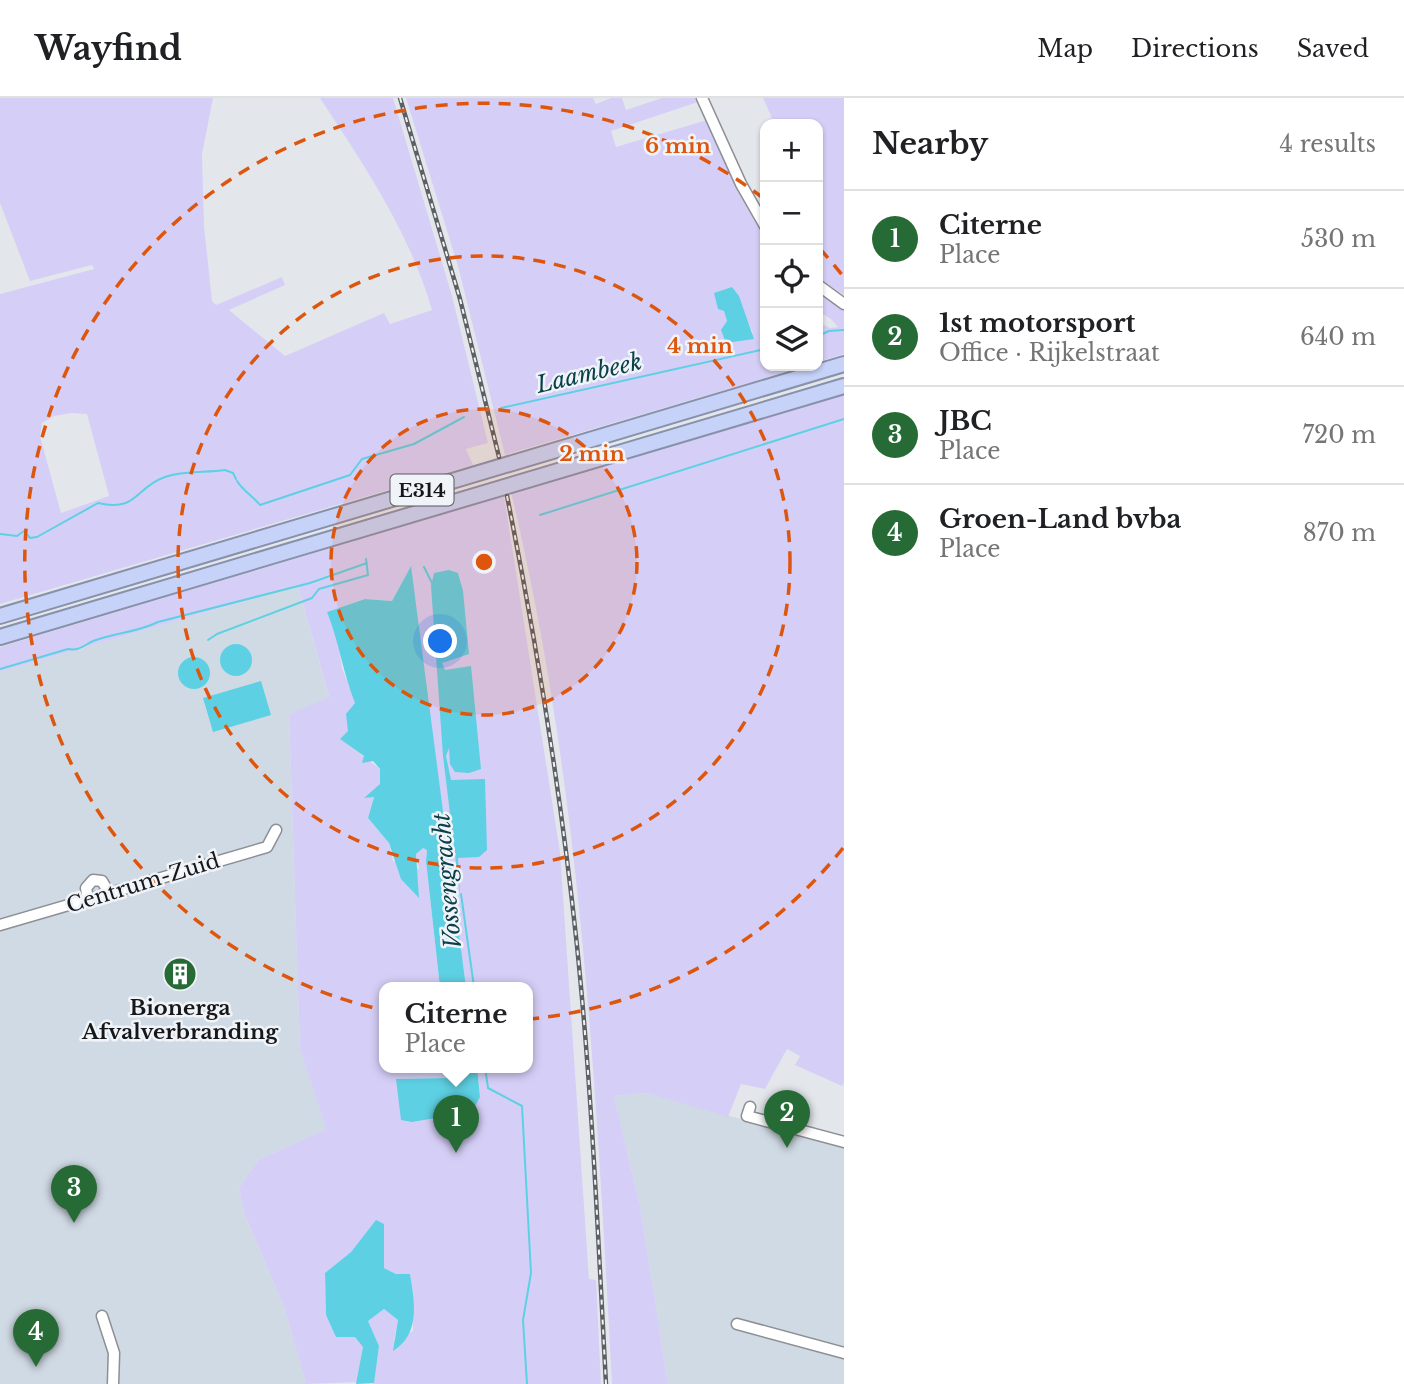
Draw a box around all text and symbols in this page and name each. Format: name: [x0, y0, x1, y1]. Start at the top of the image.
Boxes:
text: Wayfind: [35, 28, 182, 69]
text: Map: [1037, 34, 1093, 63]
text: Directions: [1131, 34, 1259, 63]
text: Saved: [1297, 34, 1369, 63]
map controls: [760, 119, 823, 371]
button: +: [760, 119, 823, 182]
text: Nearby: [872, 125, 988, 162]
text: 4 results: [1280, 130, 1376, 158]
text: 6 min: [645, 133, 711, 159]
button: −: [760, 182, 823, 245]
text: Citerne: [939, 209, 1042, 241]
text: 1: [890, 225, 900, 253]
text: 530 m: [1301, 225, 1376, 253]
text: Place: [939, 241, 1001, 269]
button: locate: [760, 245, 823, 308]
text: 1st motorsport: [939, 307, 1136, 339]
button: layers: [760, 308, 823, 371]
text: 2: [888, 323, 902, 351]
text: 640 m: [1300, 323, 1376, 351]
text: 4 min: [667, 333, 733, 359]
text: Office · Rijkelstraat: [939, 339, 1160, 367]
water label: Laambeek: [533, 347, 644, 399]
text: JBC: [939, 405, 992, 437]
text: 3: [888, 421, 902, 449]
text: 720 m: [1303, 421, 1376, 449]
text: Place: [939, 437, 1001, 465]
text: 2 min: [559, 441, 625, 467]
road number: E314: [390, 474, 453, 506]
text: Groen-Land bvba: [939, 503, 1181, 535]
text: 4: [887, 519, 903, 547]
text: 870 m: [1303, 519, 1376, 547]
text: Place: [939, 535, 1001, 563]
centre of rings: [472, 550, 496, 574]
your location: [423, 624, 457, 658]
water label: Vossengracht: [427, 811, 467, 950]
street label: Centrum-Zuid: [63, 847, 223, 919]
building icon: Bionerga Afvalverbranding: [161, 955, 199, 993]
popup: [379, 982, 533, 1073]
place label: Bionerga Afvalverbranding: [81, 995, 279, 1045]
text: Citerne: [405, 998, 508, 1030]
text: Place: [405, 1030, 466, 1058]
pin: 2: [764, 1090, 810, 1148]
pin: 1: [433, 1095, 479, 1153]
pin: 3: [51, 1165, 97, 1223]
pin: 4: [13, 1309, 59, 1367]

